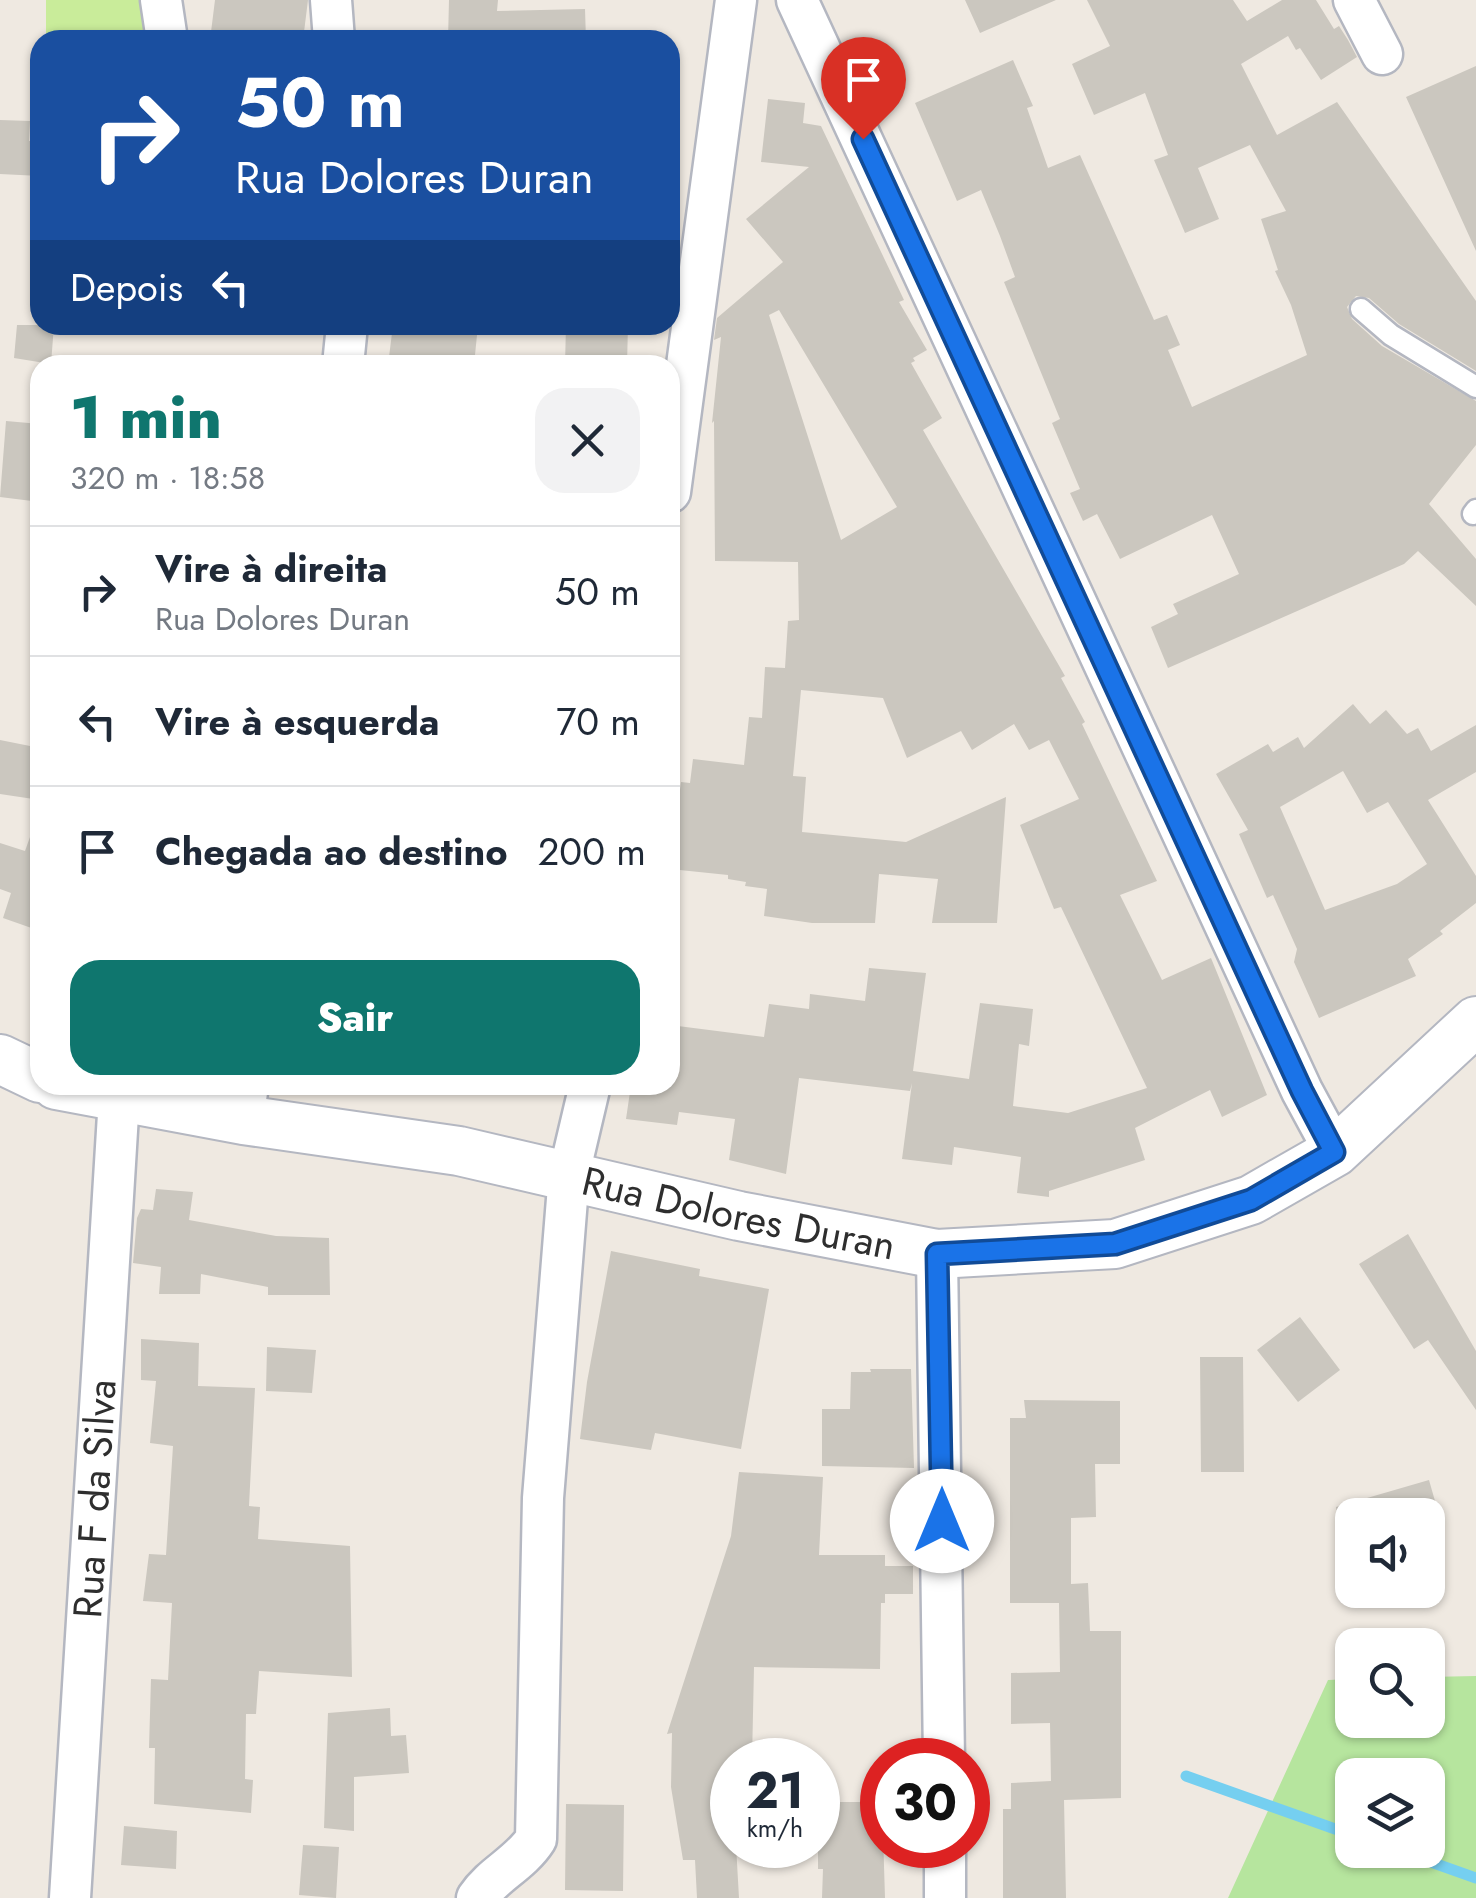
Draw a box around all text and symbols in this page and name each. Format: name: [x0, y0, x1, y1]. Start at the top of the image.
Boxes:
pin: [821, 37, 906, 140]
text: 50 m: [235, 52, 405, 153]
icon: arrive: [836, 52, 891, 107]
icon: right: [70, 70, 200, 200]
text: Rua Dolores Duran: [235, 145, 594, 210]
text: Depois: [70, 260, 183, 315]
icon: left: [203, 260, 258, 315]
text: 1 min: [70, 374, 222, 461]
button: close: [535, 388, 640, 493]
text: 320 m · 18:58: [70, 455, 265, 501]
text: Vire à direita: [155, 541, 388, 596]
icon: right: [70, 564, 125, 619]
text: 50 m: [555, 564, 640, 619]
text: Rua Dolores Duran: [155, 596, 410, 642]
icon: left: [70, 694, 125, 749]
text: Vire à esquerda: [155, 694, 439, 749]
text: 70 m: [556, 694, 640, 749]
icon: arrive: [70, 824, 125, 879]
text: Chegada ao destino: [155, 824, 508, 879]
text: 200 m: [538, 824, 646, 879]
button: Sair: [70, 960, 640, 1075]
street label: Rua Dolores Duran: [576, 1152, 900, 1274]
street label: Rua F da Silva: [58, 1378, 131, 1620]
position arrow: [890, 1469, 994, 1573]
map controls: [1335, 1498, 1445, 1868]
button: sound: [1335, 1498, 1445, 1608]
button: search: [1335, 1628, 1445, 1738]
speed limit sign: 30: [860, 1738, 990, 1868]
text: 21: [746, 1754, 804, 1827]
button: layers: [1335, 1758, 1445, 1868]
text: km/h: [747, 1810, 803, 1846]

